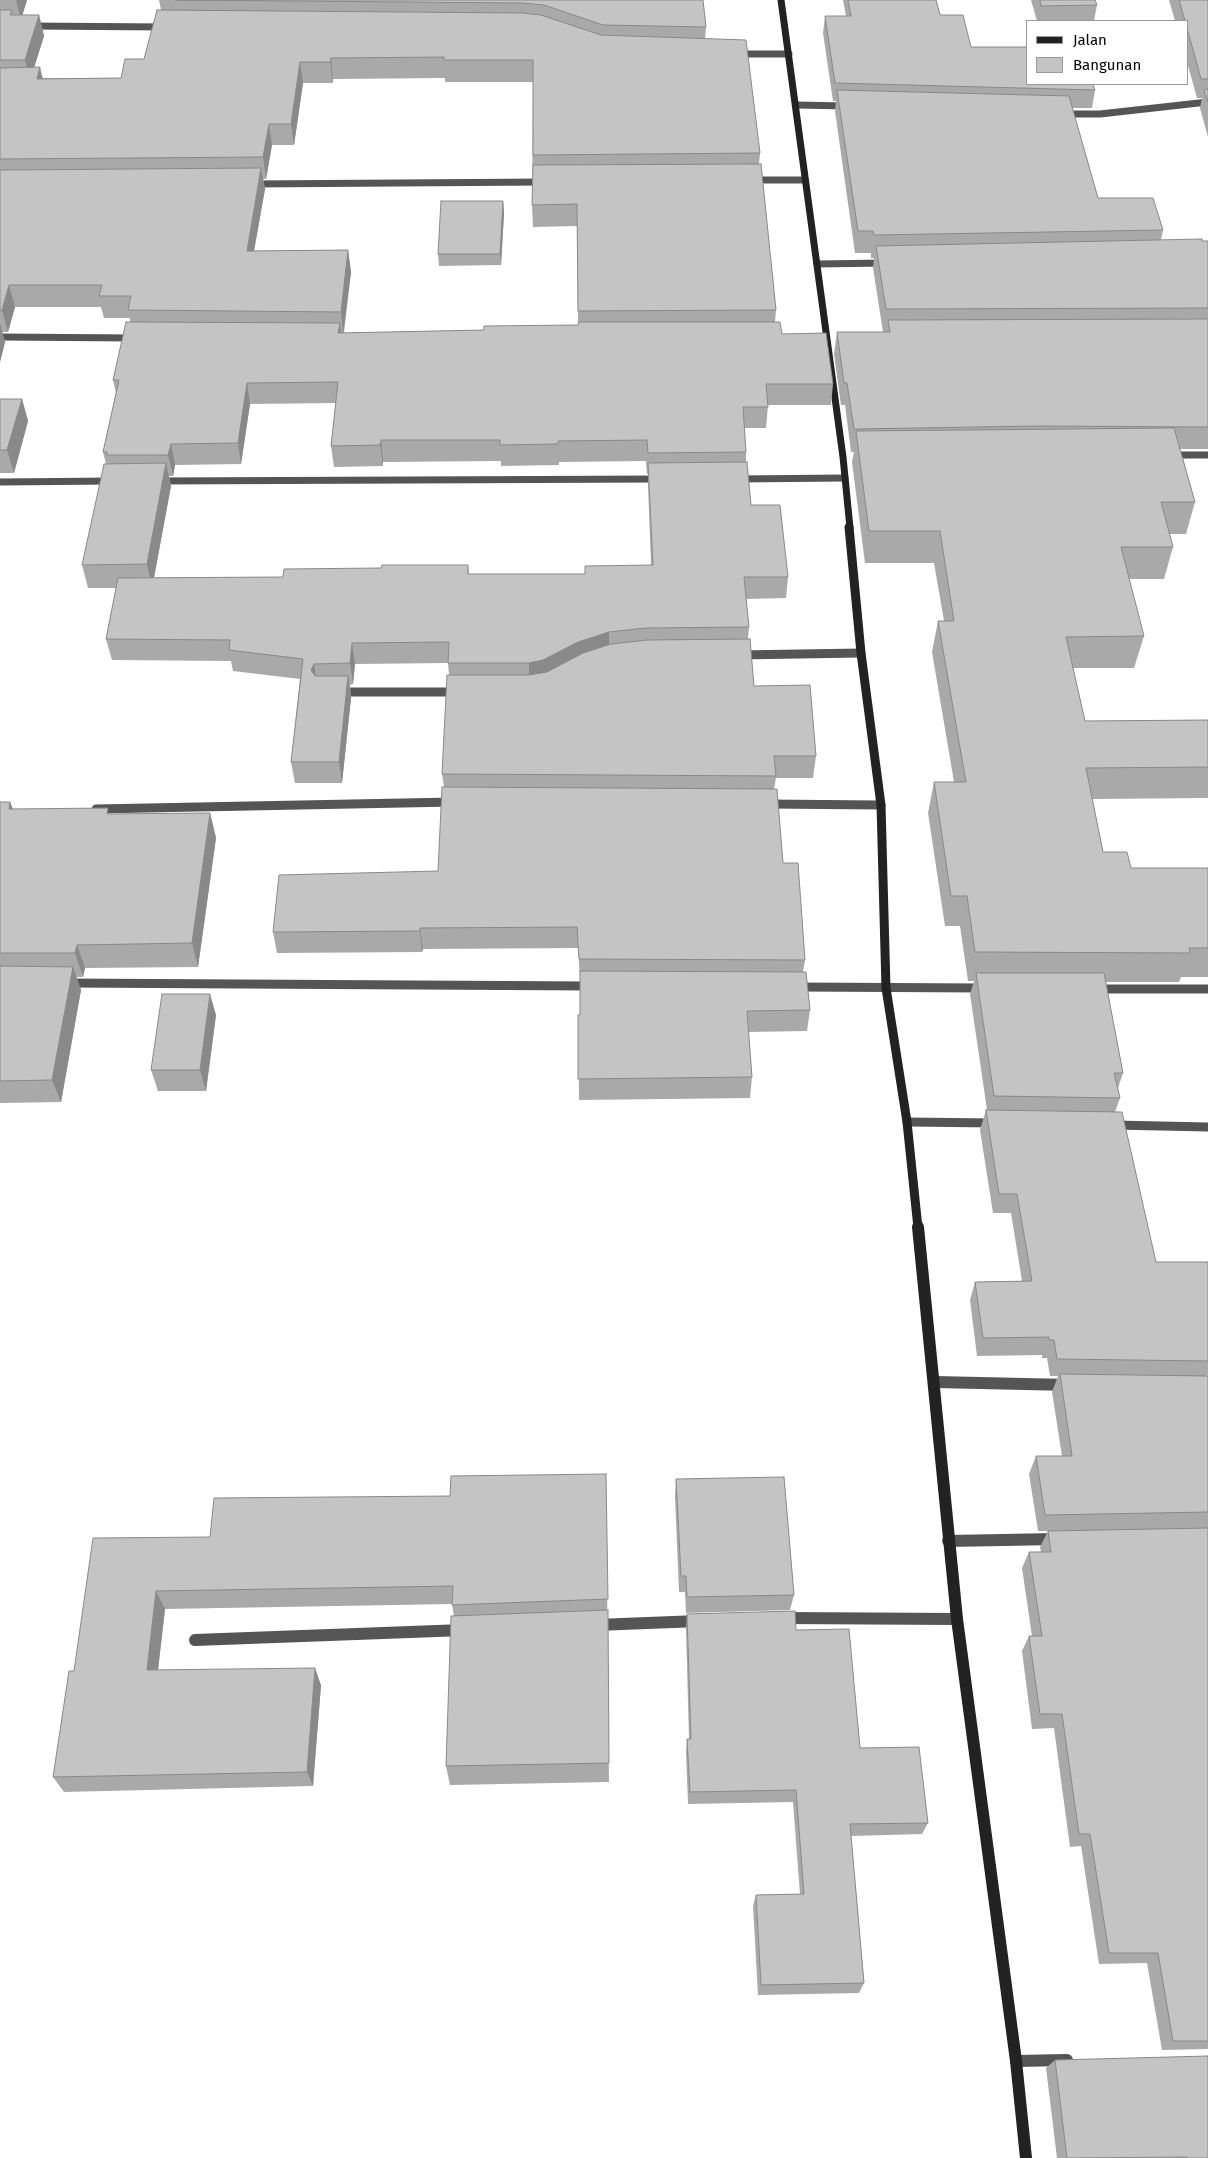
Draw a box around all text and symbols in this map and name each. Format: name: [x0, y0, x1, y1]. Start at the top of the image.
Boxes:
legend: [1026, 20, 1188, 85]
text: Jalan: [1073, 31, 1107, 49]
text: Bangunan: [1073, 56, 1141, 74]

